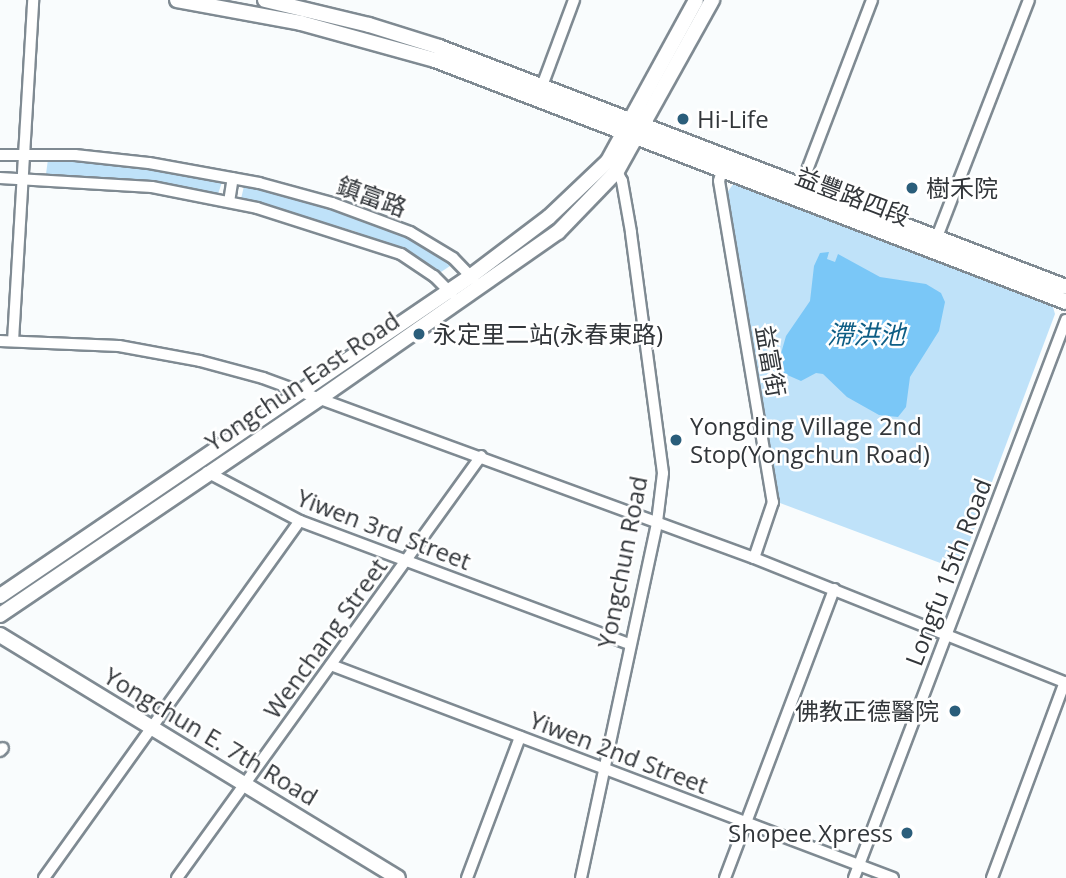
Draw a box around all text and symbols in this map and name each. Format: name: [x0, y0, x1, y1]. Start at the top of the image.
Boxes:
place label: Hi-Life: [697, 105, 769, 133]
marker: Hi-Life: [675, 111, 691, 127]
street label: 益豐路四段: [792, 161, 914, 231]
street label: 鎮富路: [333, 170, 411, 222]
place label: 樹禾院: [926, 174, 998, 202]
marker: 樹禾院: [904, 180, 920, 196]
street label: Yongchun East Road: [200, 305, 404, 457]
water label: 滯洪池: [827, 319, 905, 351]
place label: 永定里二站(永春東路): [433, 320, 663, 348]
street label: 益富街: [751, 323, 791, 399]
marker: 永定里二站(永春東路): [411, 326, 427, 342]
place label: Yongding Village 2nd Stop(Yongchun Road): [690, 412, 930, 468]
marker: Yongding Village 2nd Stop(Yongchun Road): [668, 432, 684, 448]
street label: Yongchun Road: [591, 473, 653, 651]
street label: Longfu 15th Road: [899, 474, 997, 670]
street label: Yiwen 3rd Street: [293, 483, 475, 575]
street label: Wenchang Street: [257, 552, 393, 724]
street label: Yongchun E. 7th Road: [99, 661, 323, 811]
place label: 佛教正德醫院: [795, 697, 939, 725]
marker: 佛教正德醫院: [945, 701, 965, 721]
street label: Yiwen 2nd Street: [526, 705, 712, 799]
place label: Shopee Xpress: [728, 819, 893, 847]
marker: Shopee Xpress: [899, 825, 915, 841]

